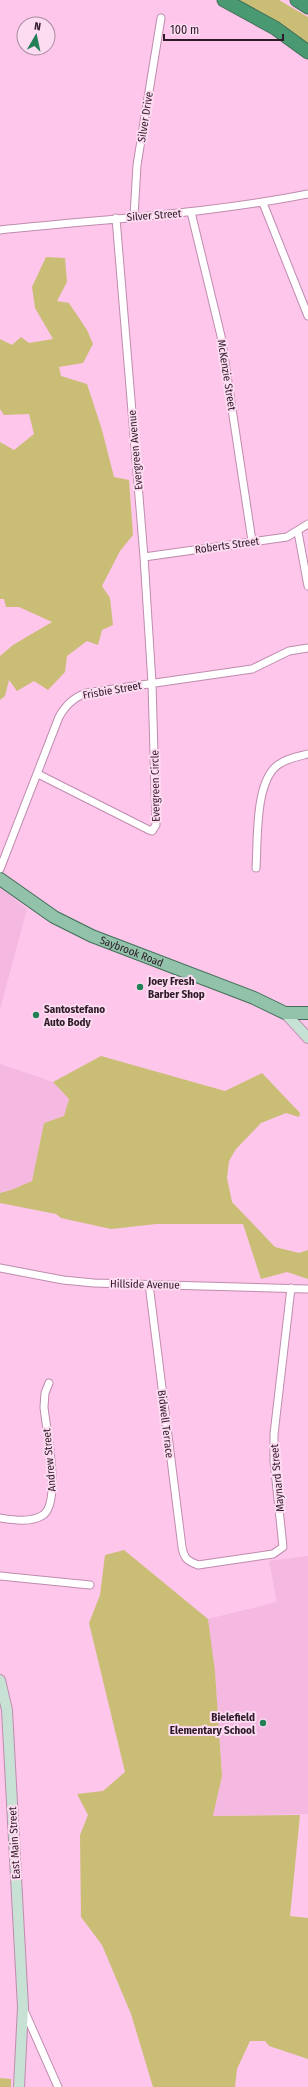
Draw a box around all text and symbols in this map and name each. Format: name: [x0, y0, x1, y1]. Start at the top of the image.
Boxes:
north arrow: [16, 16, 56, 56]
scale bar: [164, 16, 283, 42]
text: N: [33, 20, 42, 34]
text: 100 m: [170, 23, 199, 37]
street label: Silver Drive: [135, 91, 156, 143]
street label: Silver Street: [126, 207, 182, 224]
street label: McKenzie Street: [214, 339, 239, 412]
street label: Evergreen Avenue: [126, 410, 145, 490]
street label: Roberts Street: [194, 535, 260, 556]
street label: Frisbie Street: [82, 679, 143, 702]
street label: Evergreen Circle: [148, 750, 163, 822]
street label: Saybrook Road: [98, 934, 165, 970]
place label: Joey Fresh Barber Shop: [147, 975, 205, 1001]
marker: Joey Fresh Barber Shop: [135, 982, 145, 992]
place label: Santostefano Auto Body: [43, 1003, 105, 1029]
marker: Santostefano Auto Body: [31, 1010, 41, 1020]
street label: Hillside Avenue: [110, 1277, 180, 1292]
street label: Bidwell Terrace: [155, 1389, 176, 1459]
street label: Andrew Street: [40, 1427, 59, 1492]
street label: Maynard Street: [268, 1443, 287, 1512]
place label: Bielefield Elementary School: [170, 1711, 256, 1737]
marker: Bielefield Elementary School: [258, 1718, 268, 1728]
street label: East Main Street: [6, 1806, 23, 1880]

